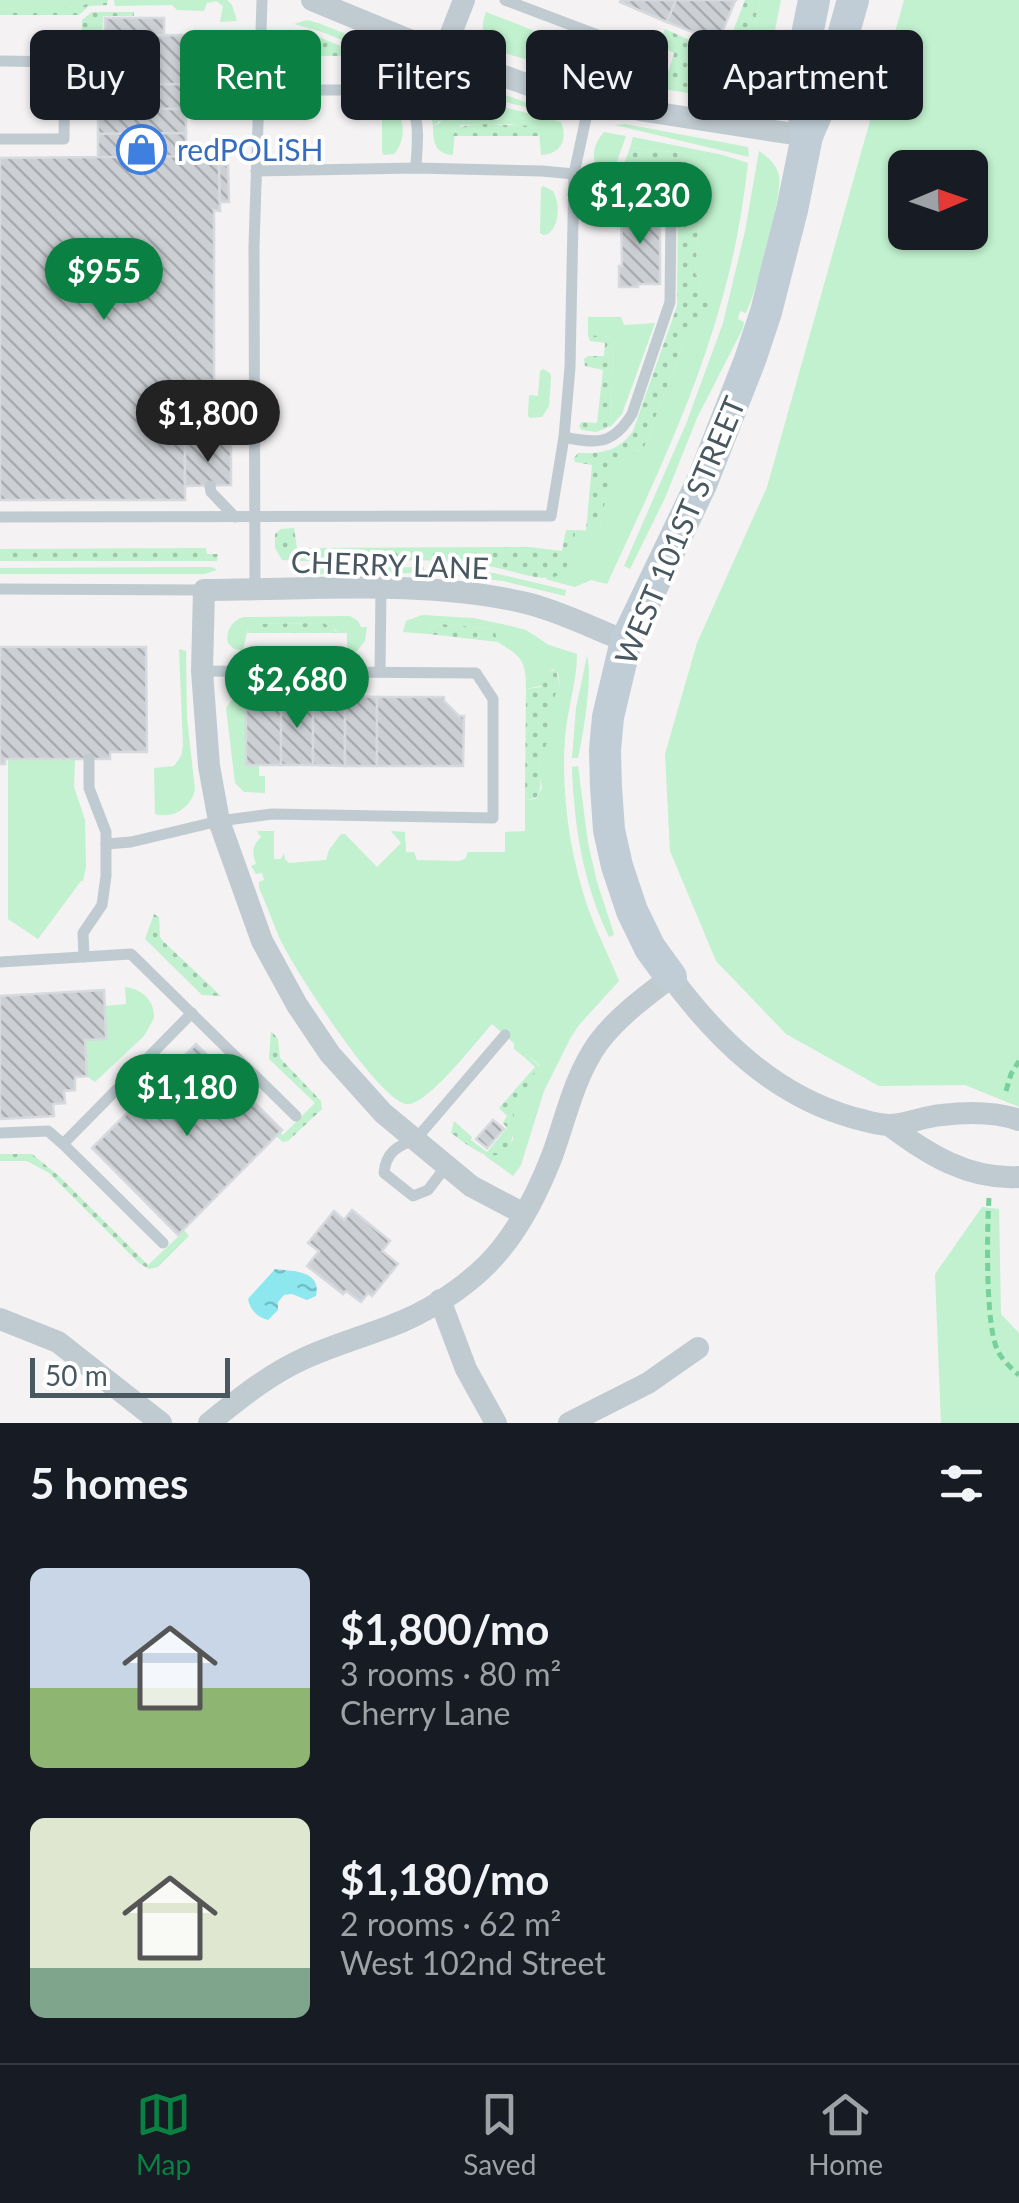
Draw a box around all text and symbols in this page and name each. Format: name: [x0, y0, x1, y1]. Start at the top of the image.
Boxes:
chip: Buy: [30, 30, 160, 120]
chip: Rent: [180, 30, 321, 120]
chip: Filters: [341, 30, 506, 120]
chip: New: [526, 30, 668, 120]
chip: Apartment: [688, 30, 923, 120]
shop icon: redPOLiSH: [116, 123, 168, 175]
place label: redPOLiSH: [177, 131, 323, 167]
north arrow: [888, 150, 988, 250]
map controls: [888, 150, 988, 250]
pin: $1,230: [559, 162, 721, 247]
text: $1,230: [590, 175, 690, 214]
pin: $955: [45, 238, 163, 323]
text: $955: [67, 251, 141, 290]
pin: $1,800: [127, 380, 289, 465]
street label: WEST 101ST STREET: [606, 390, 752, 669]
text: $1,800: [158, 393, 258, 432]
street label: CHERRY LANE: [290, 543, 490, 585]
pin: $2,680: [216, 646, 378, 731]
text: $2,680: [247, 659, 347, 698]
pin: $1,180: [106, 1054, 268, 1139]
text: $1,180: [137, 1067, 237, 1106]
scale bar: [30, 1353, 230, 1398]
text: 50 m: [45, 1358, 108, 1392]
icon: filters: [934, 1456, 989, 1511]
text: 5 homes: [30, 1458, 188, 1508]
text: $1,800/mo: [340, 1604, 549, 1654]
icon: home: [110, 1608, 230, 1728]
text: 3 rooms · 80 m²: [340, 1654, 561, 1693]
text: Cherry Lane: [340, 1693, 510, 1732]
text: $1,180/mo: [340, 1854, 549, 1904]
icon: home: [110, 1858, 230, 1978]
text: 2 rooms · 62 m²: [340, 1904, 561, 1943]
text: West 102nd Street: [340, 1943, 606, 1982]
tab: Map: [136, 2087, 191, 2181]
tab: Saved: [463, 2087, 536, 2181]
tab: Home: [808, 2087, 883, 2181]

